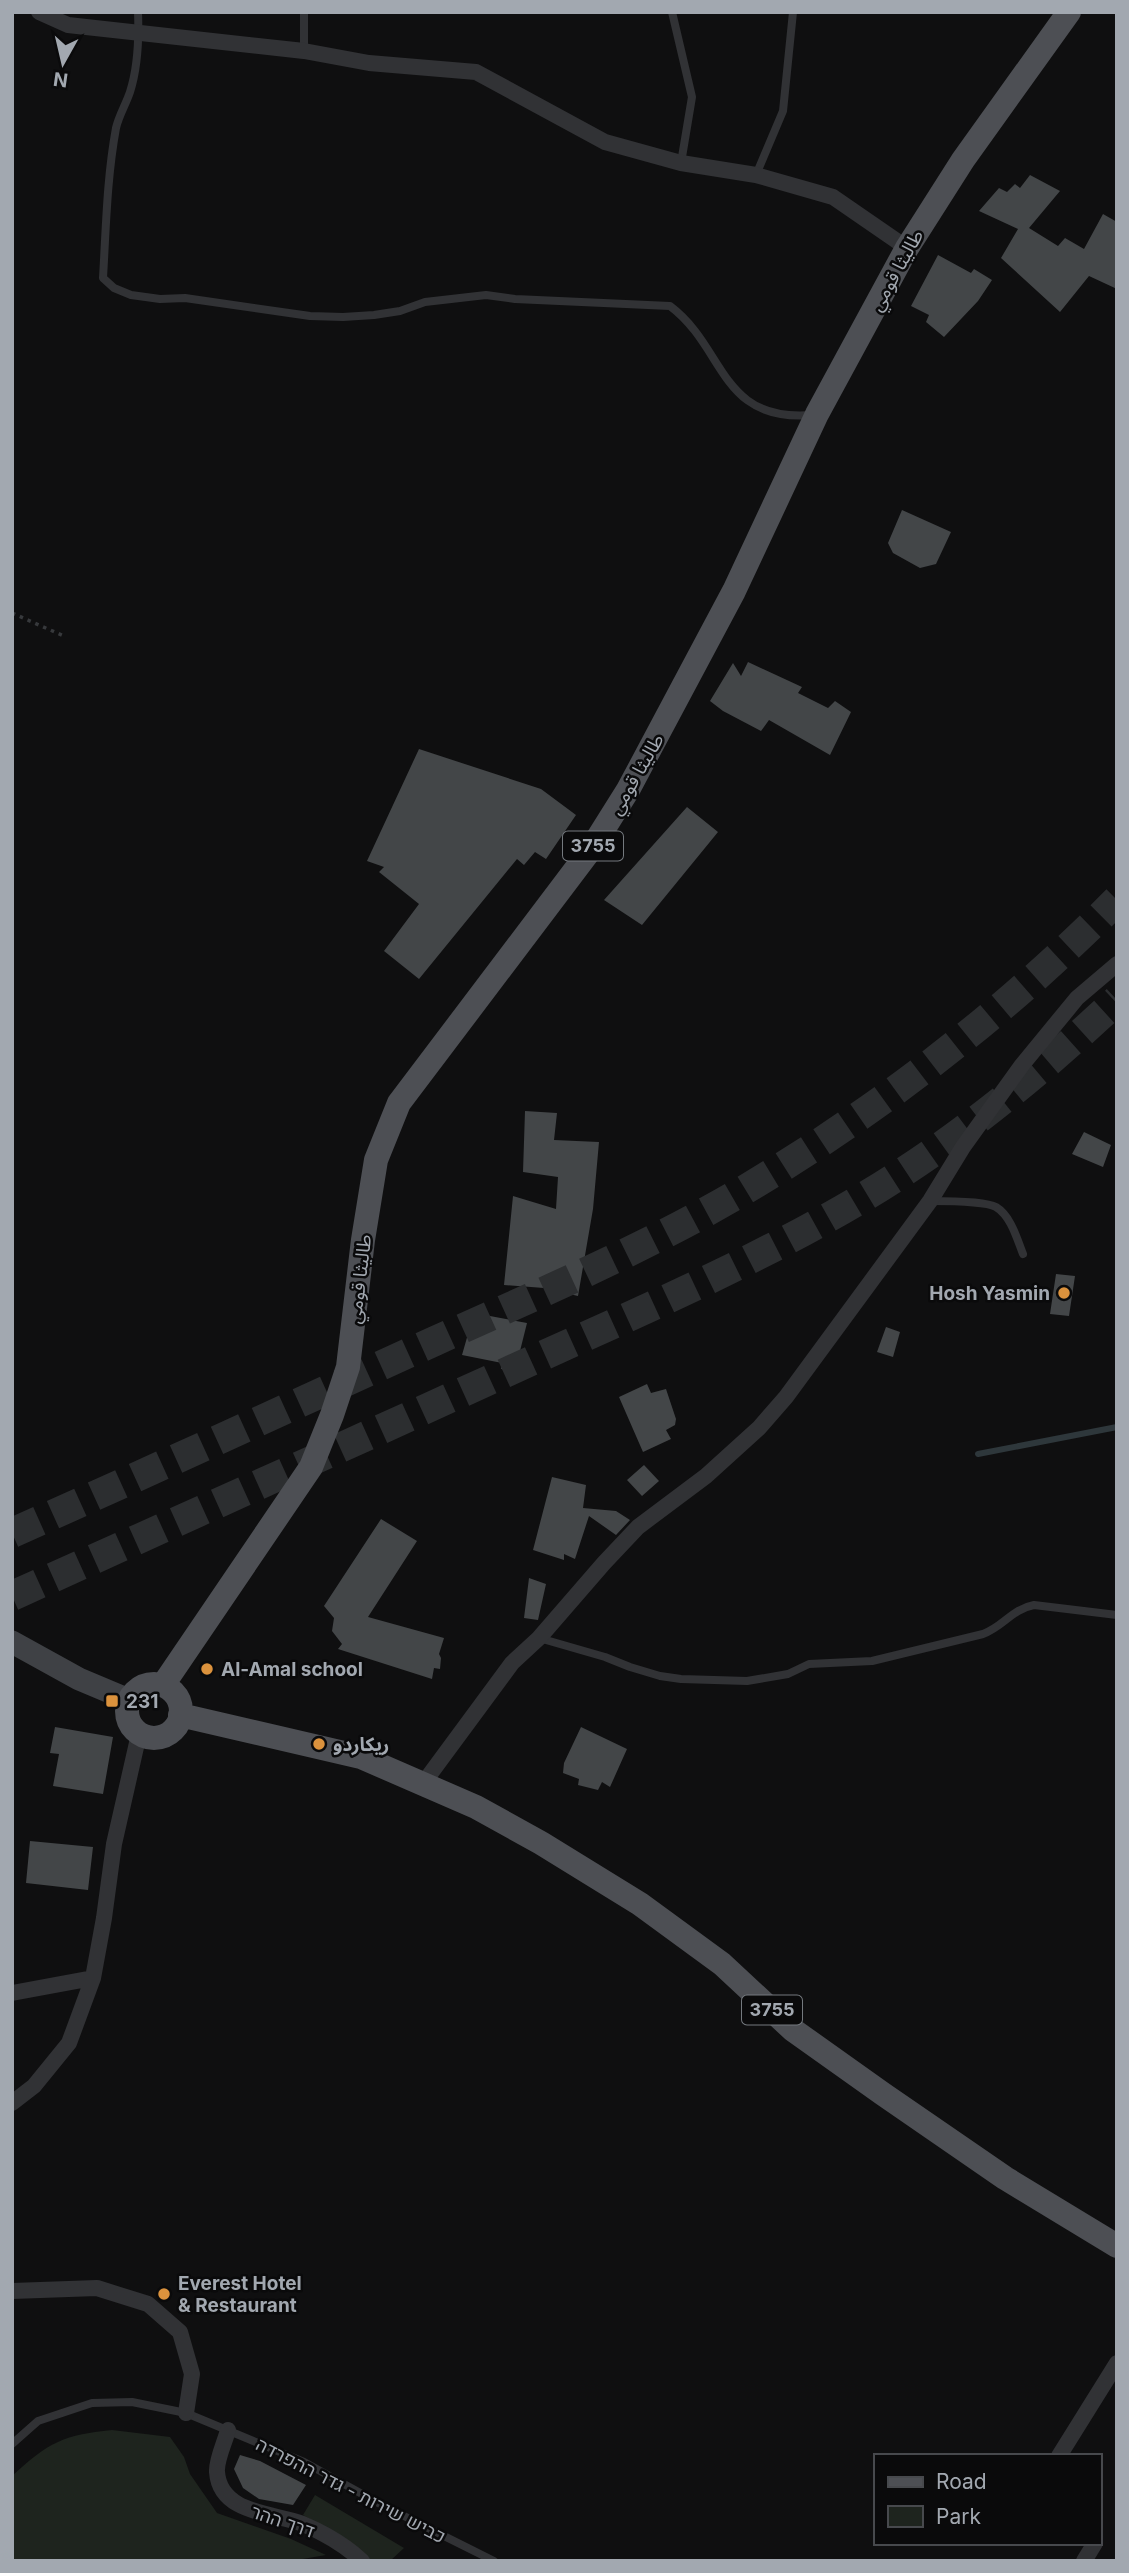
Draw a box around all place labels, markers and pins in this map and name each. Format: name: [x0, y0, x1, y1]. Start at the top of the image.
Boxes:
place label: Hosh Yasmin: [929, 1282, 1050, 1305]
marker: Hosh Yasmin: [1056, 1285, 1072, 1301]
place label: Al-Amal school: [221, 1658, 363, 1681]
marker: Al-Amal school: [199, 1661, 215, 1677]
place label: 231: [126, 1690, 158, 1713]
marker: 231: [104, 1693, 120, 1709]
place label: ريكاردو: [333, 1733, 389, 1756]
marker: ريكاردو: [311, 1736, 327, 1752]
place label: Everest Hotel & Restaurant: [178, 2272, 302, 2317]
marker: Everest Hotel & Restaurant: [156, 2286, 172, 2302]

